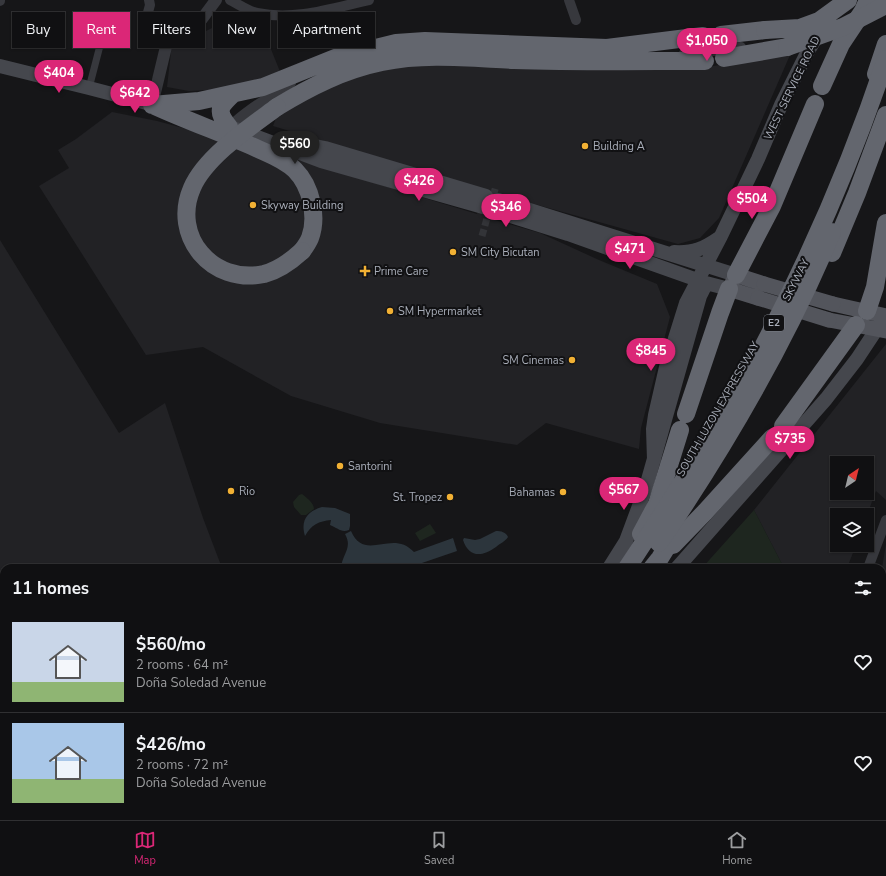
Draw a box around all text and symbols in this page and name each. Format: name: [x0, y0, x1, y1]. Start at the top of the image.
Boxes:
chip: Buy: [12, 12, 65, 48]
chip: Rent: [73, 12, 130, 48]
chip: Filters: [138, 12, 205, 48]
chip: New: [213, 12, 270, 48]
chip: Apartment: [278, 12, 375, 48]
pin: $1,050: [674, 28, 740, 62]
text: $1,050: [686, 32, 728, 50]
street label: WEST SERVICE ROAD: [760, 34, 824, 142]
pin: $404: [35, 60, 83, 94]
text: $404: [43, 64, 75, 82]
pin: $642: [111, 80, 159, 114]
text: $642: [119, 84, 151, 102]
pin: $560: [271, 131, 319, 165]
text: $560: [279, 135, 311, 153]
place label: Building A: [593, 139, 645, 154]
marker: Building A: [580, 141, 590, 151]
pin: $426: [395, 168, 443, 202]
text: $426: [403, 172, 435, 190]
pin: $504: [728, 186, 776, 220]
text: $504: [736, 190, 768, 208]
pin: $346: [482, 194, 530, 228]
place label: Skyway Building: [261, 198, 343, 213]
text: $346: [490, 198, 522, 216]
marker: Skyway Building: [248, 200, 258, 210]
pin: $471: [606, 236, 654, 270]
text: $471: [614, 240, 646, 258]
place label: SM City Bicutan: [461, 245, 540, 260]
marker: SM City Bicutan: [448, 247, 458, 257]
street label: SKYWAY: [779, 256, 813, 304]
place label: Prime Care: [374, 264, 428, 279]
marker: Prime Care: [359, 265, 371, 277]
place label: SM Hypermarket: [398, 304, 482, 319]
marker: SM Hypermarket: [385, 306, 395, 316]
road number: E2: [764, 315, 784, 331]
pin: $845: [627, 338, 675, 372]
street label: SOUTH LUZON EXPRESSWAY: [673, 338, 763, 479]
text: $845: [635, 342, 667, 360]
place label: SM Cinemas: [502, 353, 564, 368]
marker: SM Cinemas: [567, 355, 577, 365]
pin: $735: [766, 426, 814, 460]
text: $735: [774, 430, 806, 448]
north arrow: [830, 456, 874, 500]
map controls: [830, 456, 874, 552]
place label: Santorini: [348, 459, 392, 474]
marker: Santorini: [335, 461, 345, 471]
pin: $567: [600, 477, 648, 511]
text: $567: [608, 481, 640, 499]
place label: Rio: [239, 484, 255, 499]
place label: Bahamas: [509, 485, 555, 500]
marker: Rio: [226, 486, 236, 496]
marker: Bahamas: [558, 487, 568, 497]
place label: St. Tropez: [393, 490, 442, 505]
marker: St. Tropez: [445, 492, 455, 502]
button: layers: [830, 508, 874, 552]
text: 11 homes: [12, 577, 89, 600]
icon: filters: [852, 577, 874, 599]
text: $560/mo: [136, 633, 206, 656]
icon: home: [44, 638, 92, 686]
icon: heart: [852, 651, 874, 673]
text: 2 rooms · 64 m²: [136, 656, 228, 674]
text: Doña Soledad Avenue: [136, 674, 266, 692]
text: $426/mo: [136, 733, 206, 756]
icon: home: [44, 739, 92, 787]
icon: heart: [852, 752, 874, 774]
text: 2 rooms · 72 m²: [136, 756, 228, 774]
text: Doña Soledad Avenue: [136, 774, 266, 792]
tab: Map: [134, 829, 156, 868]
tab: Saved: [424, 829, 454, 868]
tab: Home: [722, 829, 752, 868]

